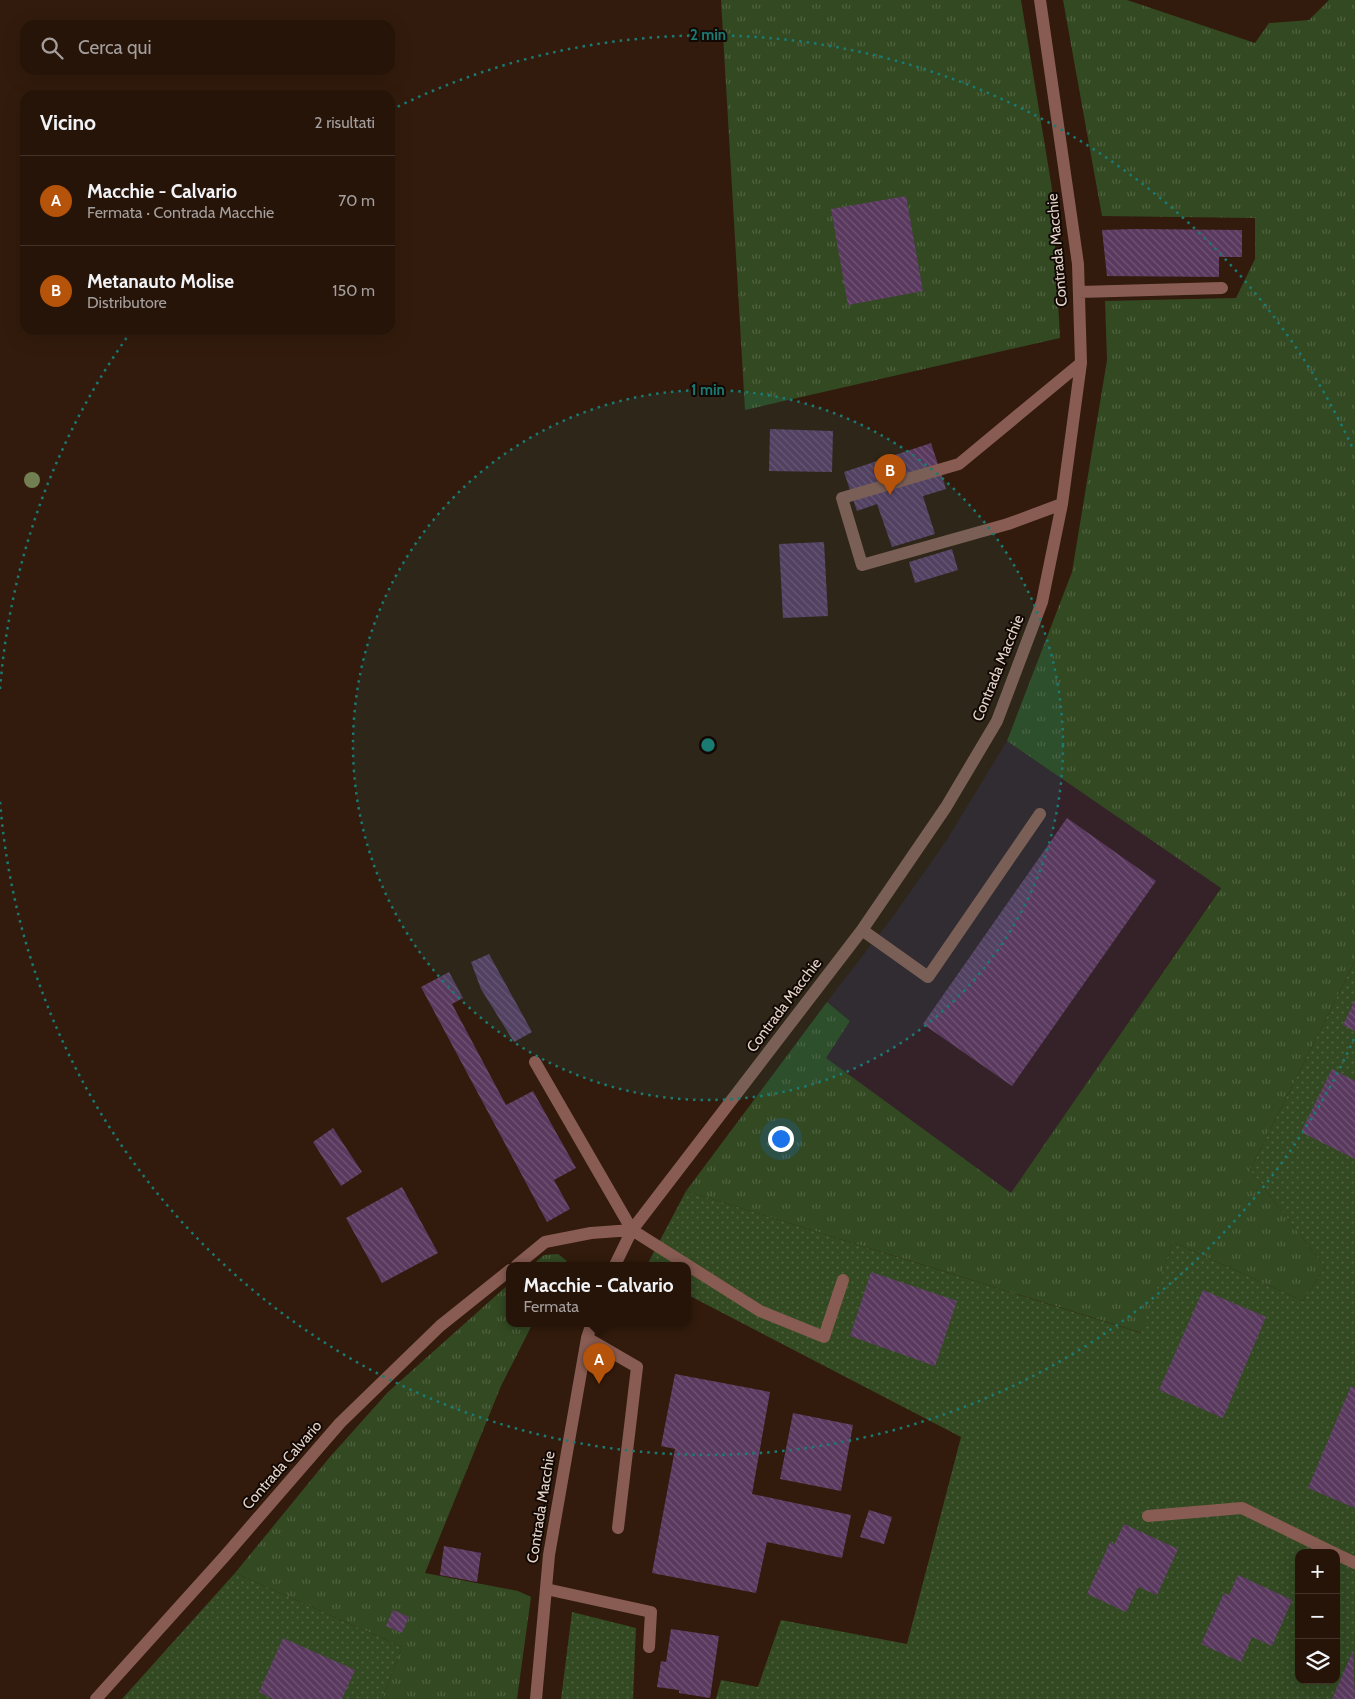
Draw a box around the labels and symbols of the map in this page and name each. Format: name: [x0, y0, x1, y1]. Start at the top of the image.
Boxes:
text: 2 min: [690, 26, 726, 44]
street label: Contrada Macchie: [1043, 193, 1071, 307]
text: 1 min: [691, 381, 725, 399]
pin: B: [874, 454, 906, 495]
street label: Contrada Macchie: [968, 612, 1028, 724]
centre of rings: [699, 736, 717, 754]
street label: Contrada Macchie: [743, 954, 825, 1056]
your location: [768, 1126, 794, 1152]
pin: A: [583, 1343, 615, 1384]
street label: Contrada Calvario: [239, 1417, 325, 1513]
street label: Contrada Macchie: [523, 1449, 559, 1564]

